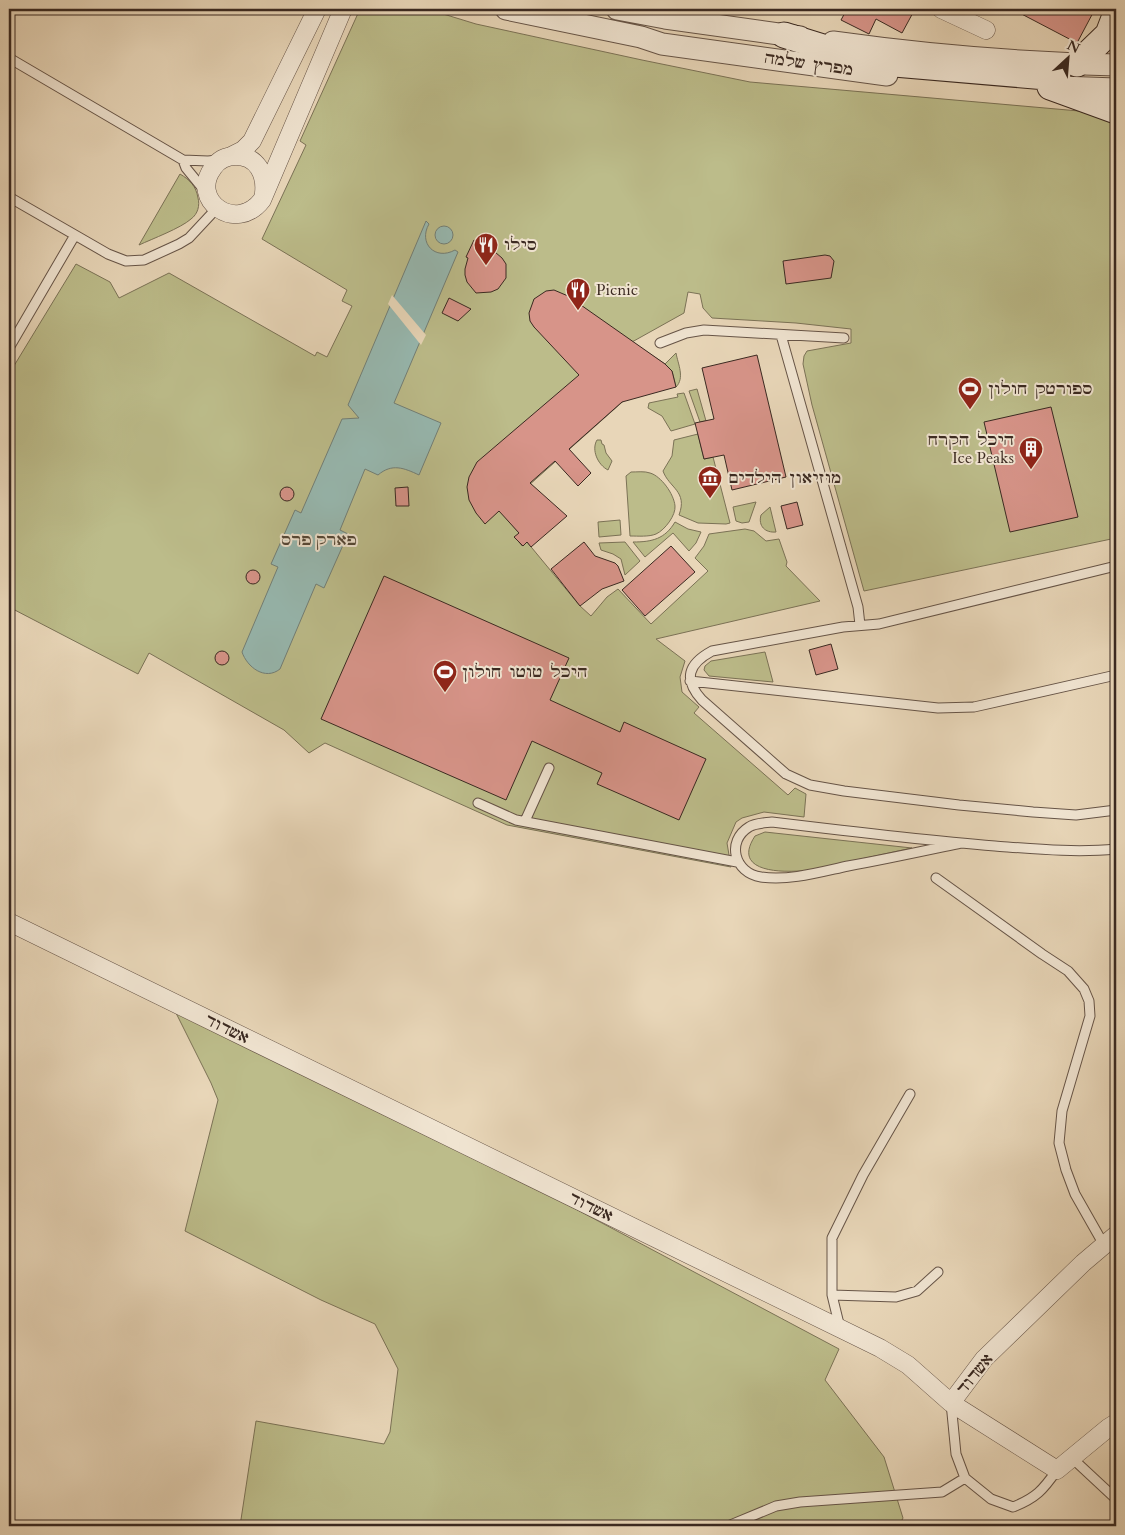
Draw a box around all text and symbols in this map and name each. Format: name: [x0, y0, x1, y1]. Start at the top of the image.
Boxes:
north arrow: [1042, 32, 1092, 82]
text: N: [1064, 36, 1083, 58]
street label: מפרץ שלמה: [763, 47, 855, 81]
restaurant icon: סילו: [473, 232, 499, 266]
place label: סילו: [504, 234, 537, 256]
restaurant icon: Picnic: [565, 277, 591, 311]
place label: Picnic: [596, 279, 638, 301]
sports icon: ספורטק חולון: [957, 376, 983, 410]
place label: ספורטק חולון: [988, 378, 1093, 400]
place label: היכל הקרח Ice Peaks: [928, 429, 1014, 469]
building icon: היכל הקרח Ice Peaks: [1018, 436, 1044, 470]
museum icon: מוזיאון הילדים: [697, 465, 723, 499]
place label: מוזיאון הילדים: [728, 467, 842, 489]
park label: פארק פרס: [281, 529, 357, 551]
sports icon: היכל טוטו חולון: [432, 659, 458, 693]
place label: היכל טוטו חולון: [462, 661, 587, 683]
street label: אשדוד: [201, 1009, 253, 1049]
street label: אשדוד: [565, 1187, 617, 1227]
street label: אשדוד: [952, 1349, 998, 1399]

